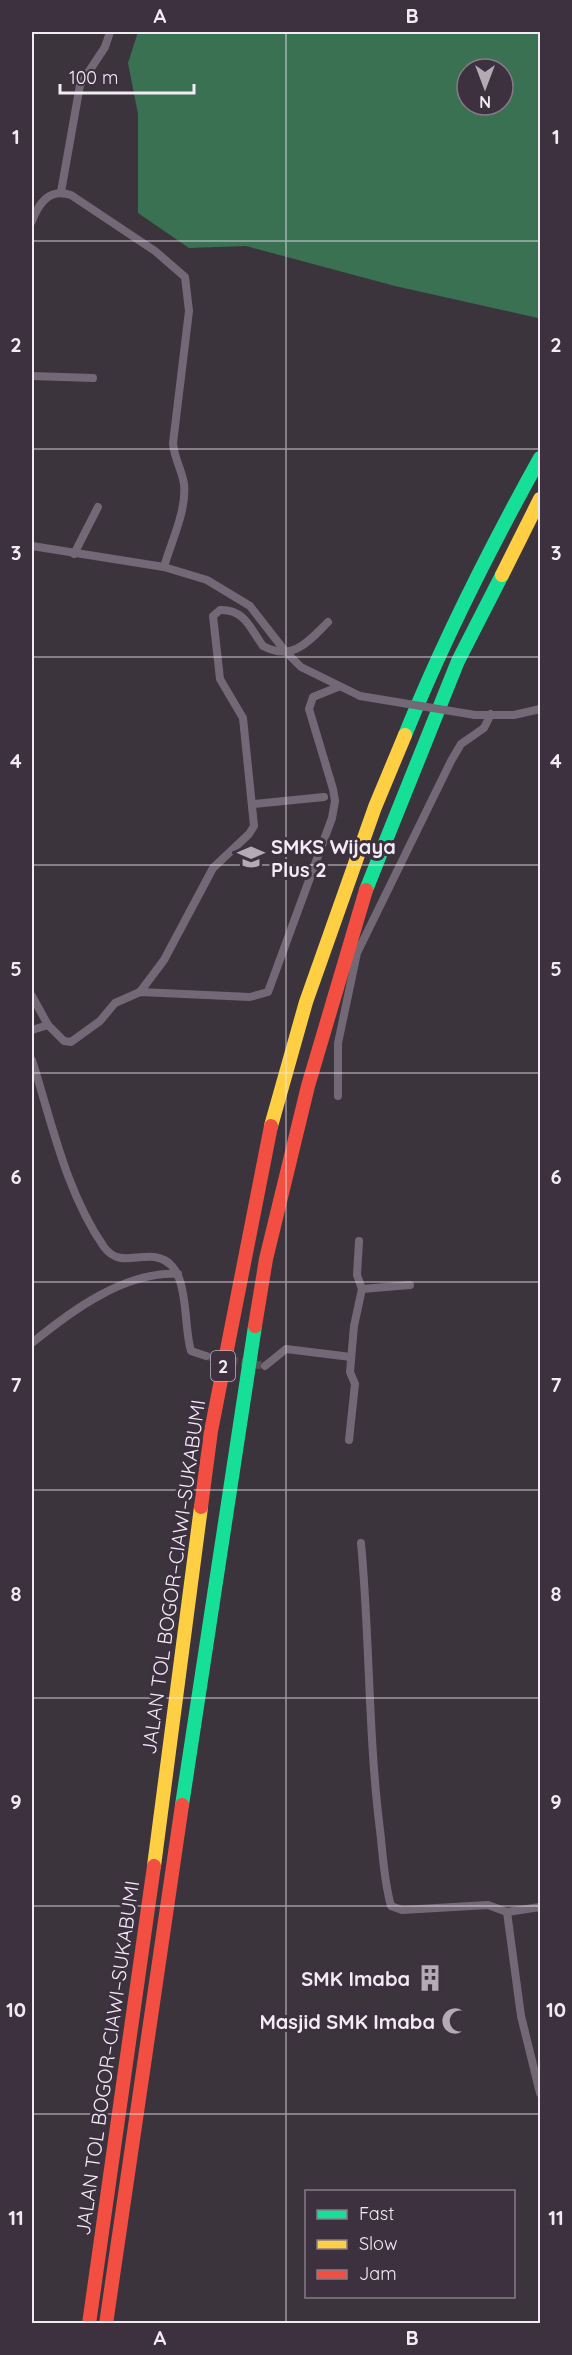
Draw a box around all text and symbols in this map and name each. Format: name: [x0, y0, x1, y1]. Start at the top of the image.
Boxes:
text: A: [154, 3, 167, 28]
text: B: [405, 3, 419, 28]
scale bar: [60, 57, 194, 95]
north arrow: [455, 57, 515, 117]
text: 100 m: [69, 66, 118, 89]
text: N: [479, 92, 491, 112]
text: 1: [12, 124, 20, 149]
text: 1: [552, 124, 560, 149]
text: 2: [10, 332, 22, 357]
text: 2: [550, 332, 562, 357]
text: 3: [11, 540, 21, 565]
text: 3: [551, 540, 561, 565]
text: 4: [10, 748, 22, 773]
text: 4: [550, 748, 562, 773]
place label: SMKS Wijaya Plus 2: [271, 834, 396, 882]
school or university icon: SMKS Wijaya Plus 2: [236, 842, 266, 872]
text: 5: [10, 956, 22, 981]
text: 5: [550, 956, 562, 981]
text: 6: [10, 1164, 22, 1189]
text: 6: [550, 1164, 562, 1189]
road number: 2: [211, 1351, 235, 1381]
text: 7: [11, 1372, 22, 1397]
text: 7: [551, 1372, 562, 1397]
street label: JALAN TOL BOGOR–CIAWI–SUKABUMI: [136, 1398, 210, 1756]
text: 8: [11, 1581, 22, 1606]
text: 8: [551, 1581, 562, 1606]
text: 9: [10, 1789, 22, 1814]
text: 9: [550, 1789, 562, 1814]
street label: JALAN TOL BOGOR–CIAWI–SUKABUMI: [70, 1879, 144, 2237]
building icon: SMK Imaba: [415, 1963, 445, 1993]
place label: SMK Imaba: [301, 1966, 410, 1991]
text: 10: [6, 1997, 26, 2022]
text: 10: [546, 1997, 566, 2022]
mosque icon: Masjid SMK Imaba: [440, 2006, 470, 2036]
place label: Masjid SMK Imaba: [259, 2009, 435, 2034]
legend: [305, 2190, 515, 2298]
text: Fast: [359, 2202, 394, 2225]
text: 11: [8, 2205, 24, 2230]
text: 11: [548, 2205, 564, 2230]
text: Slow: [359, 2232, 397, 2255]
text: Jam: [359, 2262, 397, 2285]
text: A: [154, 2325, 167, 2350]
text: B: [405, 2325, 419, 2350]

